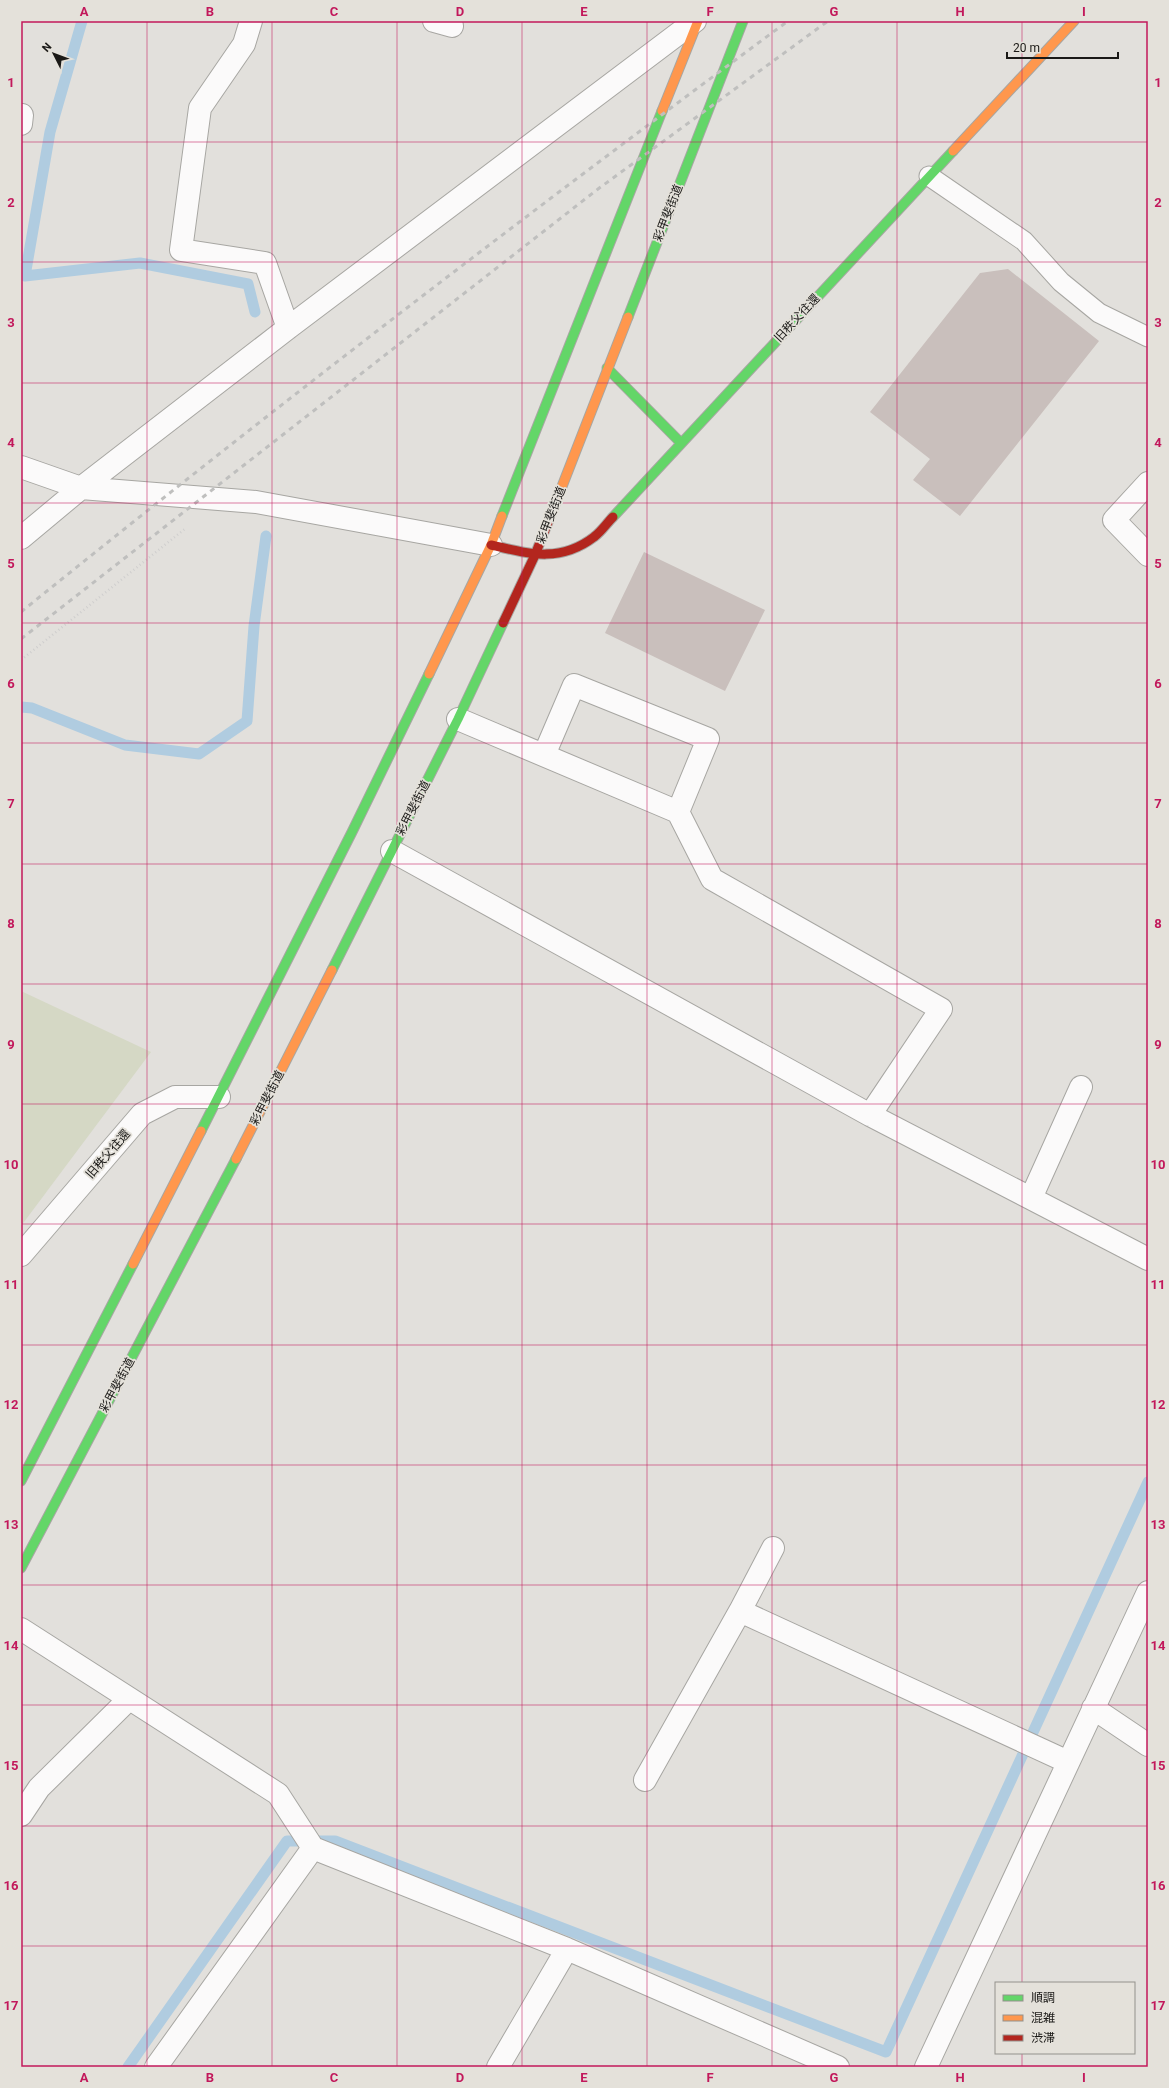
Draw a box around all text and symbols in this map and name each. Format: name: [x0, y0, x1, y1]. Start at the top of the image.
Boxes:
text: A: [80, 4, 89, 19]
text: B: [206, 4, 214, 19]
text: C: [330, 4, 339, 19]
text: D: [456, 4, 464, 19]
text: E: [580, 4, 588, 19]
text: F: [706, 4, 714, 19]
text: G: [830, 4, 839, 19]
text: H: [955, 4, 965, 19]
text: I: [1082, 4, 1086, 19]
north arrow: [34, 34, 74, 74]
scale bar: [1007, 34, 1118, 60]
text: N: [40, 40, 55, 55]
text: 20 m: [1013, 41, 1040, 55]
text: 1: [7, 75, 15, 90]
text: 1: [1154, 75, 1162, 90]
street label: 彩甲斐街道: [651, 182, 685, 244]
text: 2: [7, 195, 15, 210]
text: 2: [1154, 195, 1162, 210]
street label: 旧秩父往還: [771, 291, 823, 345]
text: 3: [7, 315, 15, 330]
text: 3: [1154, 315, 1162, 330]
text: 4: [7, 435, 15, 450]
text: 4: [1154, 435, 1162, 450]
street label: 彩甲斐街道: [534, 484, 568, 546]
text: 5: [7, 556, 15, 571]
text: 5: [1154, 556, 1162, 571]
text: 6: [7, 676, 15, 691]
text: 6: [1154, 676, 1162, 691]
street label: 彩甲斐街道: [393, 778, 433, 838]
text: 7: [7, 796, 15, 811]
text: 7: [1154, 796, 1162, 811]
text: 8: [7, 916, 15, 931]
text: 8: [1154, 916, 1162, 931]
text: 9: [7, 1037, 15, 1052]
text: 9: [1154, 1037, 1162, 1052]
street label: 彩甲斐街道: [247, 1068, 287, 1128]
street label: 旧秩父往還: [83, 1127, 133, 1181]
text: 10: [4, 1157, 18, 1172]
text: 10: [1151, 1157, 1165, 1172]
text: 11: [4, 1277, 18, 1292]
text: 11: [1151, 1277, 1165, 1292]
street label: 彩甲斐街道: [97, 1355, 137, 1415]
text: 12: [4, 1397, 18, 1412]
text: 12: [1151, 1397, 1165, 1412]
text: 13: [4, 1517, 18, 1532]
text: 13: [1151, 1517, 1165, 1532]
text: 14: [4, 1638, 19, 1653]
text: 14: [1151, 1638, 1166, 1653]
text: 15: [4, 1758, 18, 1773]
text: 15: [1151, 1758, 1165, 1773]
text: 16: [4, 1878, 19, 1893]
text: 16: [1151, 1878, 1166, 1893]
legend: [995, 1982, 1135, 2054]
text: 順調: [1031, 1991, 1055, 2005]
text: 17: [4, 1998, 18, 2013]
text: 17: [1151, 1998, 1165, 2013]
text: 混雑: [1031, 2011, 1055, 2025]
text: 渋滞: [1031, 2031, 1055, 2045]
text: A: [80, 2070, 89, 2085]
text: B: [206, 2070, 214, 2085]
text: C: [330, 2070, 339, 2085]
text: D: [456, 2070, 464, 2085]
text: E: [580, 2070, 588, 2085]
text: F: [706, 2070, 714, 2085]
text: G: [830, 2070, 839, 2085]
text: H: [955, 2070, 965, 2085]
text: I: [1082, 2070, 1086, 2085]

